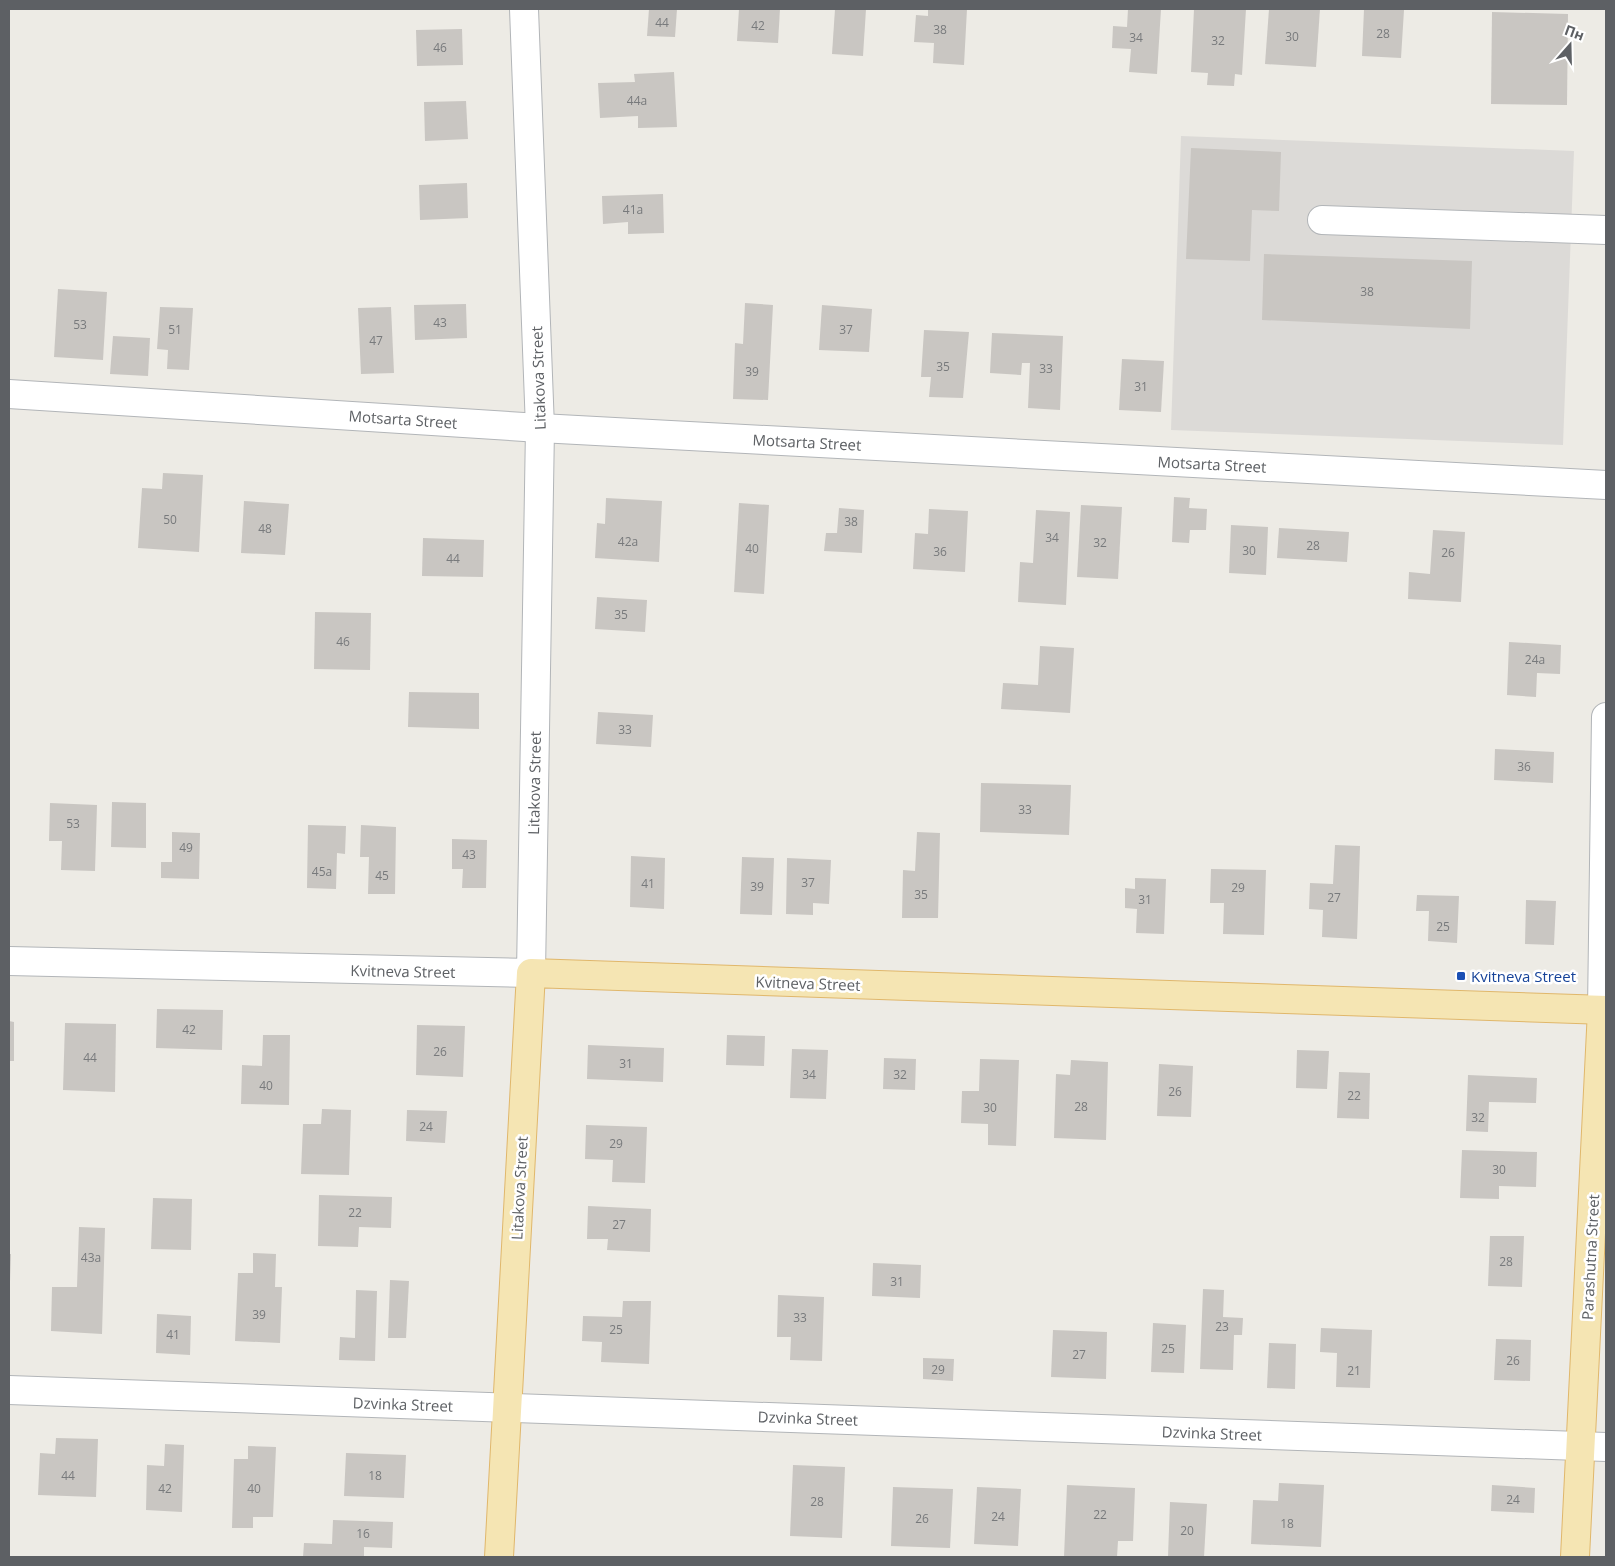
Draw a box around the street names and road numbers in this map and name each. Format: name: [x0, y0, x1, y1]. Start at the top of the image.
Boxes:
street label: Litakova Street: [526, 326, 550, 430]
street label: Motsarta Street: [348, 405, 458, 433]
street label: Motsarta Street: [752, 429, 862, 455]
street label: Motsarta Street: [1157, 451, 1267, 477]
street label: Litakova Street: [523, 731, 545, 835]
street label: Kvitneva Street: [350, 960, 456, 982]
street label: Kvitneva Street: [755, 971, 861, 995]
street label: Litakova Street: [506, 1136, 532, 1240]
street label: Parashutna Street: [1577, 1194, 1603, 1320]
street label: Dzvinka Street: [352, 1392, 454, 1416]
street label: Dzvinka Street: [757, 1406, 859, 1430]
street label: Dzvinka Street: [1161, 1421, 1263, 1445]

